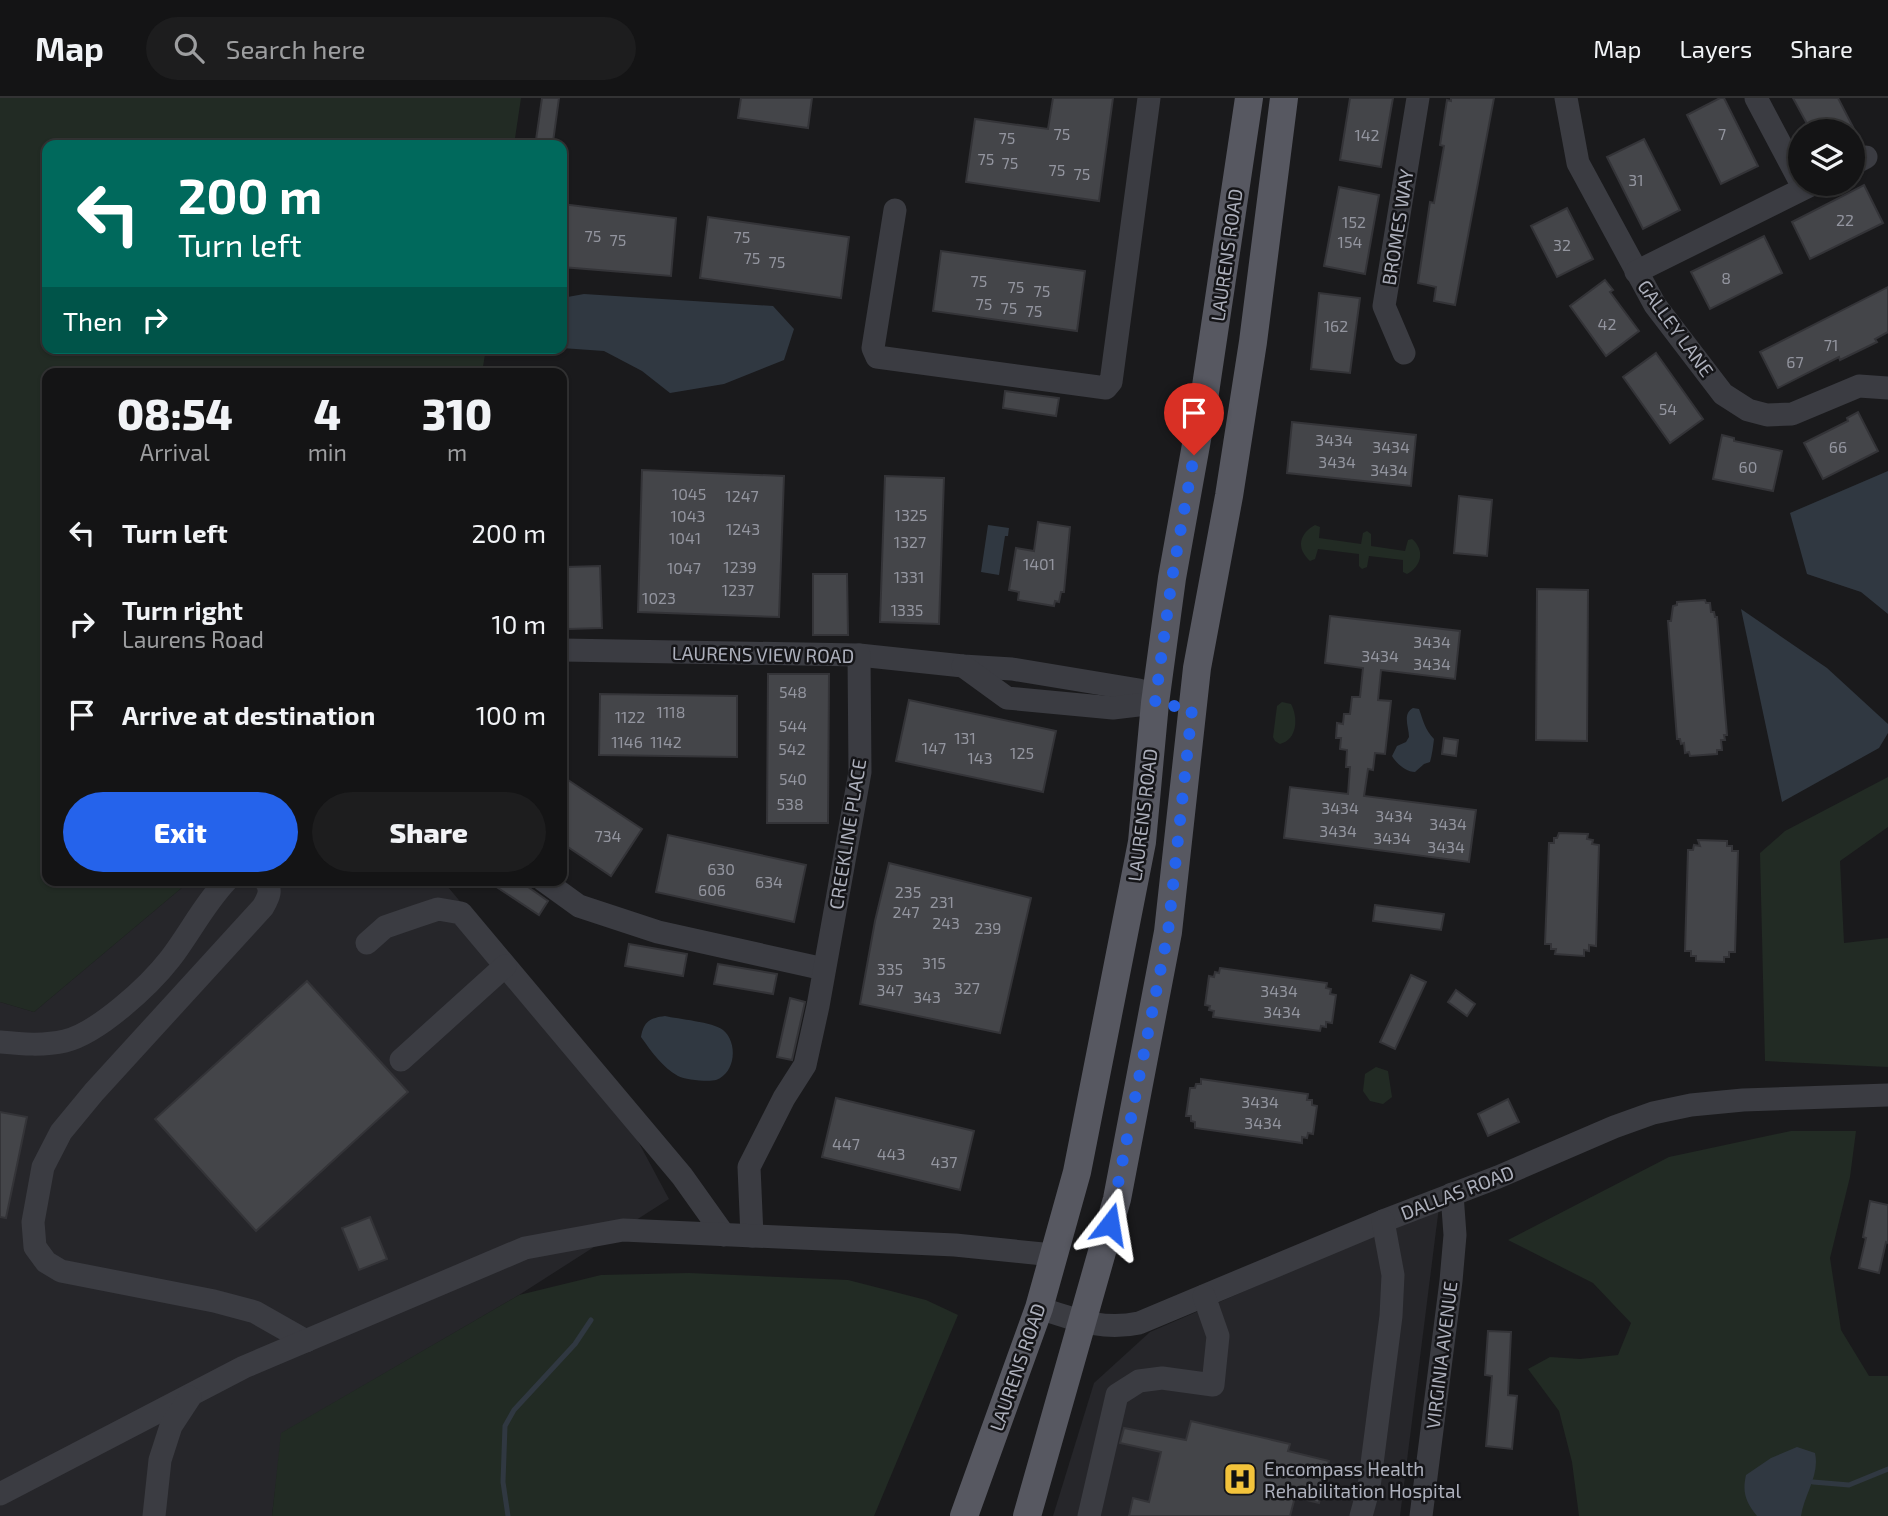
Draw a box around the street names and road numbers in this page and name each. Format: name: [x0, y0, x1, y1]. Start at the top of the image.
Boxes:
street label: BROMES WAY: [1376, 167, 1418, 287]
street label: LAURENS ROAD: [1205, 187, 1247, 323]
street label: GALLEY LANE: [1633, 275, 1719, 381]
street label: LAURENS VIEW ROAD: [672, 641, 854, 667]
street label: LAURENS ROAD: [1122, 747, 1162, 883]
street label: CREEKLINE PLACE: [824, 757, 870, 911]
street label: DALLAS ROAD: [1397, 1160, 1517, 1224]
street label: VIRGINIA AVENUE: [1421, 1280, 1461, 1430]
street label: LAURENS ROAD: [984, 1300, 1050, 1434]

